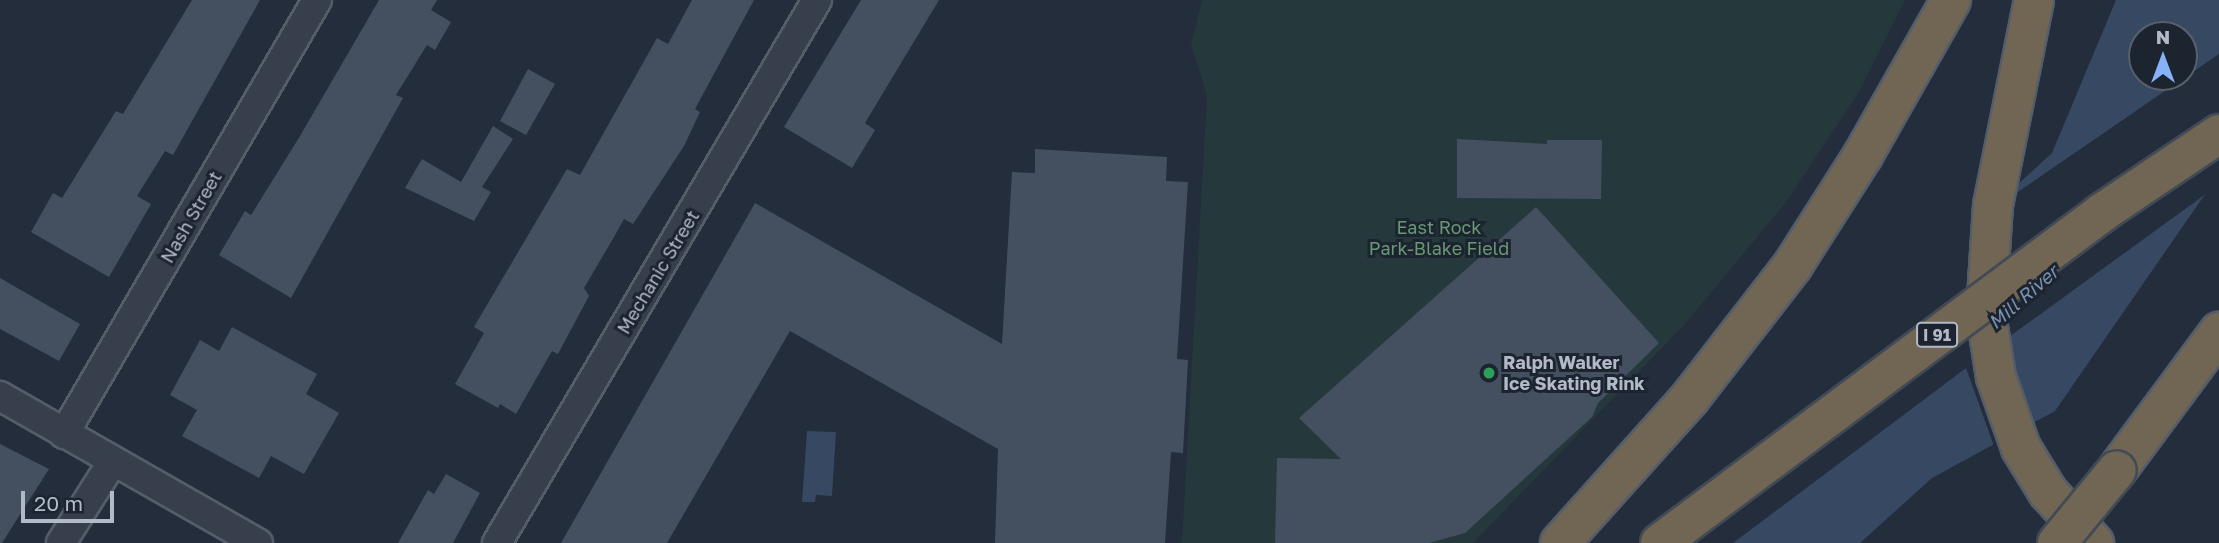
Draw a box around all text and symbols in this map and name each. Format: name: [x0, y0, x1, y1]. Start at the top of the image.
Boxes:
north arrow: [2128, 21, 2198, 91]
text: N: [2156, 25, 2170, 48]
street label: Nash Street: [156, 167, 226, 267]
street label: Mechanic Street: [613, 206, 703, 338]
park label: East Rock Park-Blake Field: [1369, 217, 1509, 260]
water label: Mill River: [1983, 260, 2063, 334]
road number: I 91: [1916, 322, 1958, 348]
place label: Ralph Walker Ice Skating Rink: [1503, 352, 1645, 394]
marker: Ralph Walker Ice Skating Rink: [1481, 365, 1497, 381]
scale bar: [24, 476, 117, 520]
text: 20 m: [34, 490, 83, 516]

